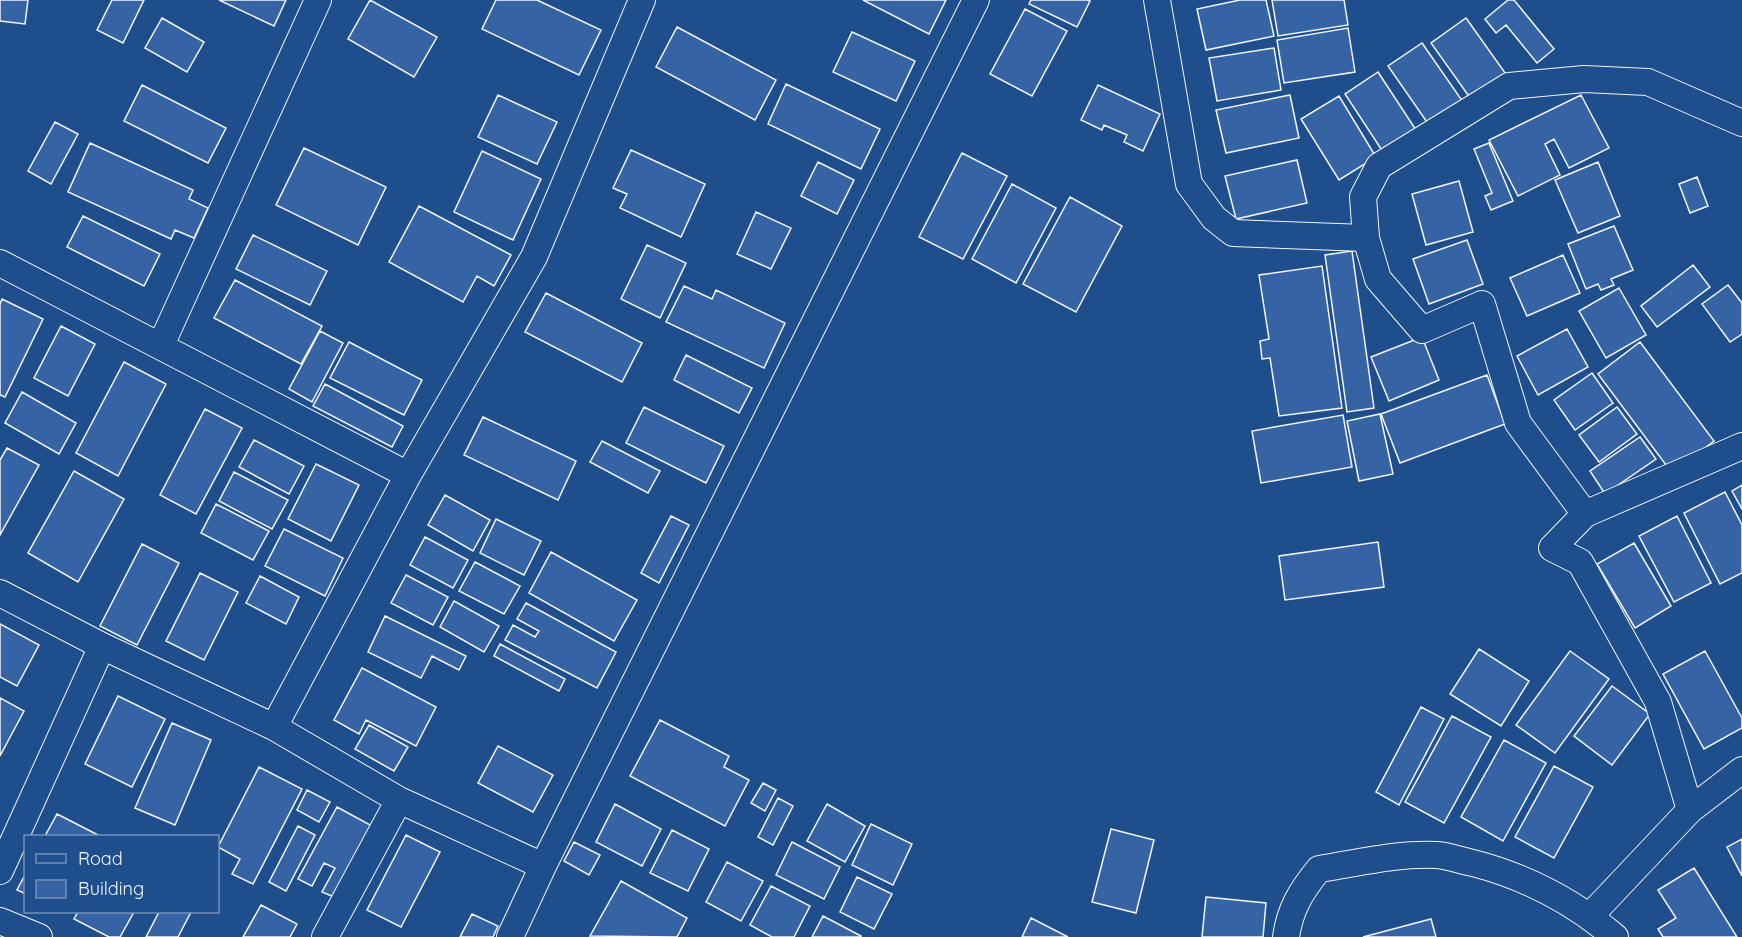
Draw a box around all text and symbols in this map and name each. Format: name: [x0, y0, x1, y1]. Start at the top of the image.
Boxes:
legend: [24, 835, 219, 913]
text: Road: [78, 847, 123, 870]
text: Building: [78, 877, 144, 900]

